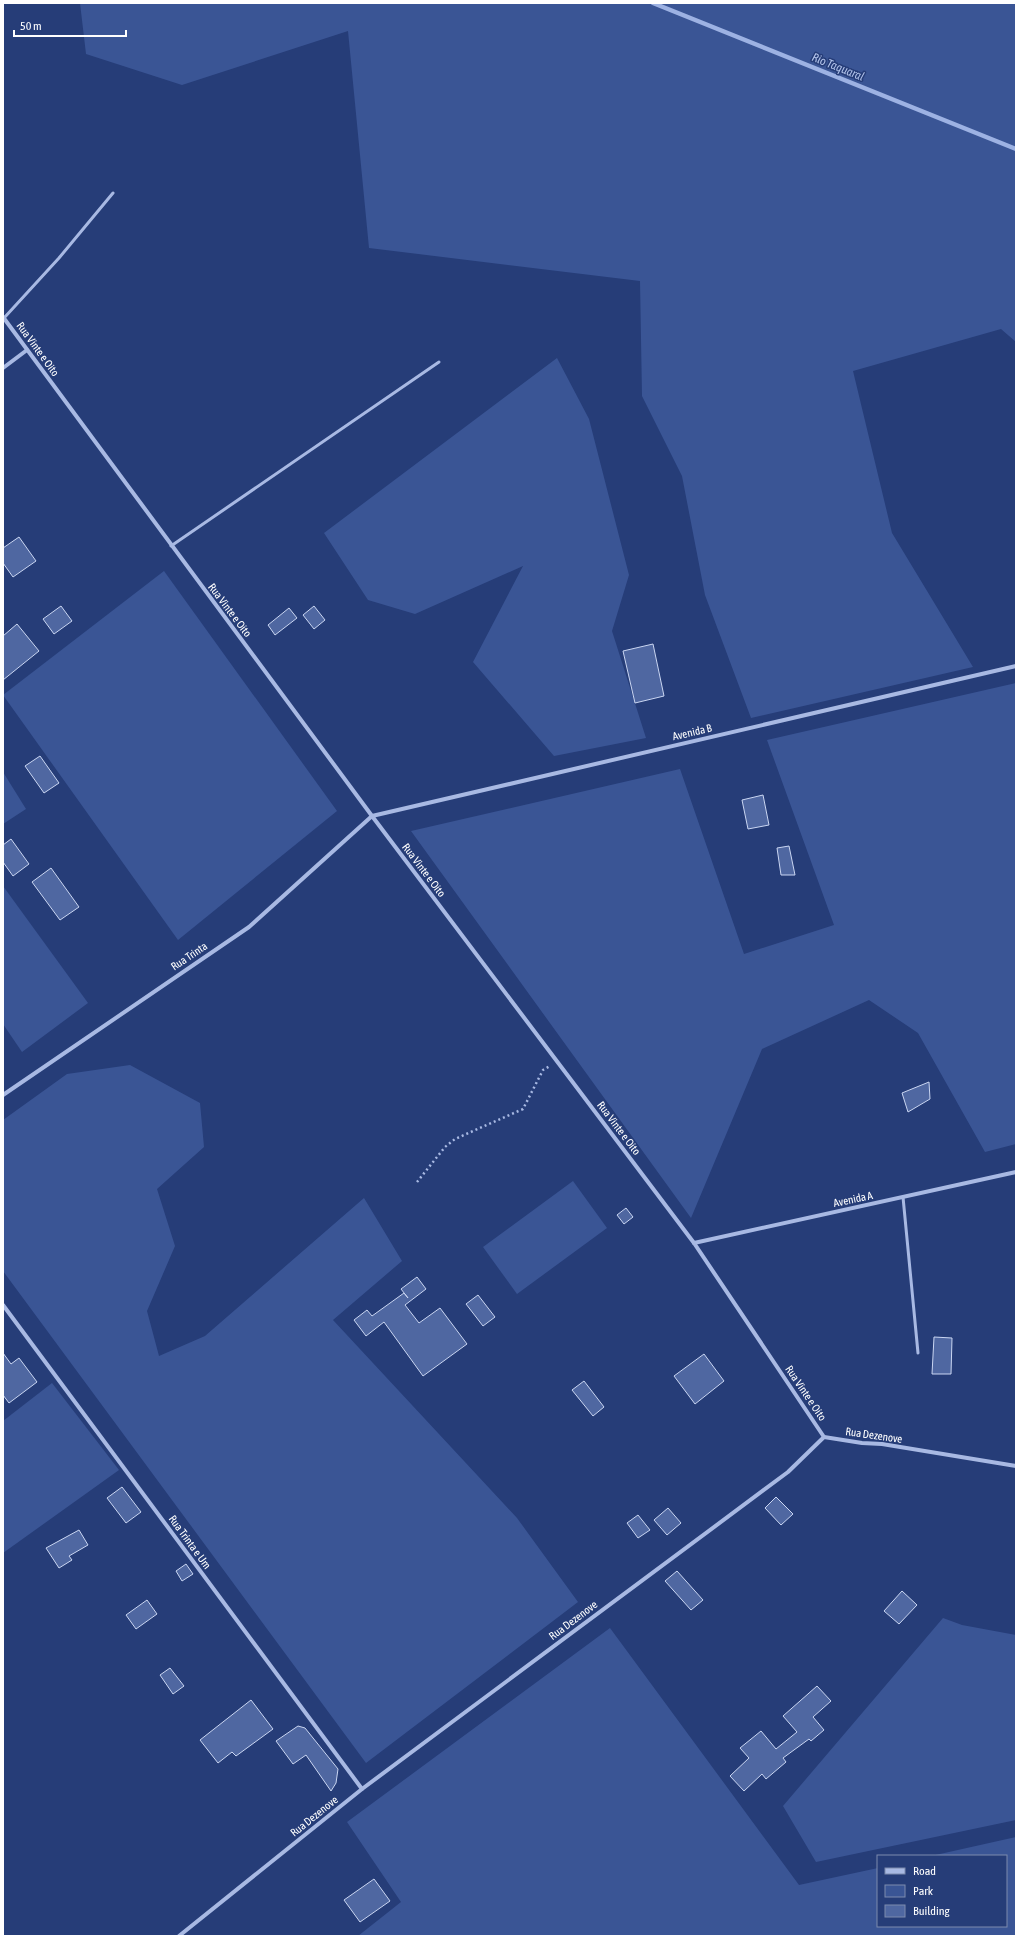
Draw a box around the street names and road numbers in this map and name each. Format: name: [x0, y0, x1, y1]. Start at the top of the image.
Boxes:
street label: Rua Vinte e Oito: [14, 320, 62, 378]
street label: Rua Vinte e Oito: [206, 581, 254, 639]
street label: Avenida B: [671, 722, 713, 742]
street label: Rua Vinte e Oito: [400, 841, 448, 899]
street label: Rua Trinta: [169, 940, 209, 972]
street label: Rua Vinte e Oito: [595, 1099, 643, 1157]
street label: Avenida A: [832, 1189, 874, 1209]
street label: Rua Vinte e Oito: [783, 1363, 829, 1423]
street label: Rua Dezenove: [845, 1425, 903, 1445]
street label: Rua Trinta e Um: [167, 1513, 214, 1571]
street label: Rua Dezenove: [547, 1598, 599, 1642]
street label: Rua Dezenove: [288, 1793, 340, 1839]

